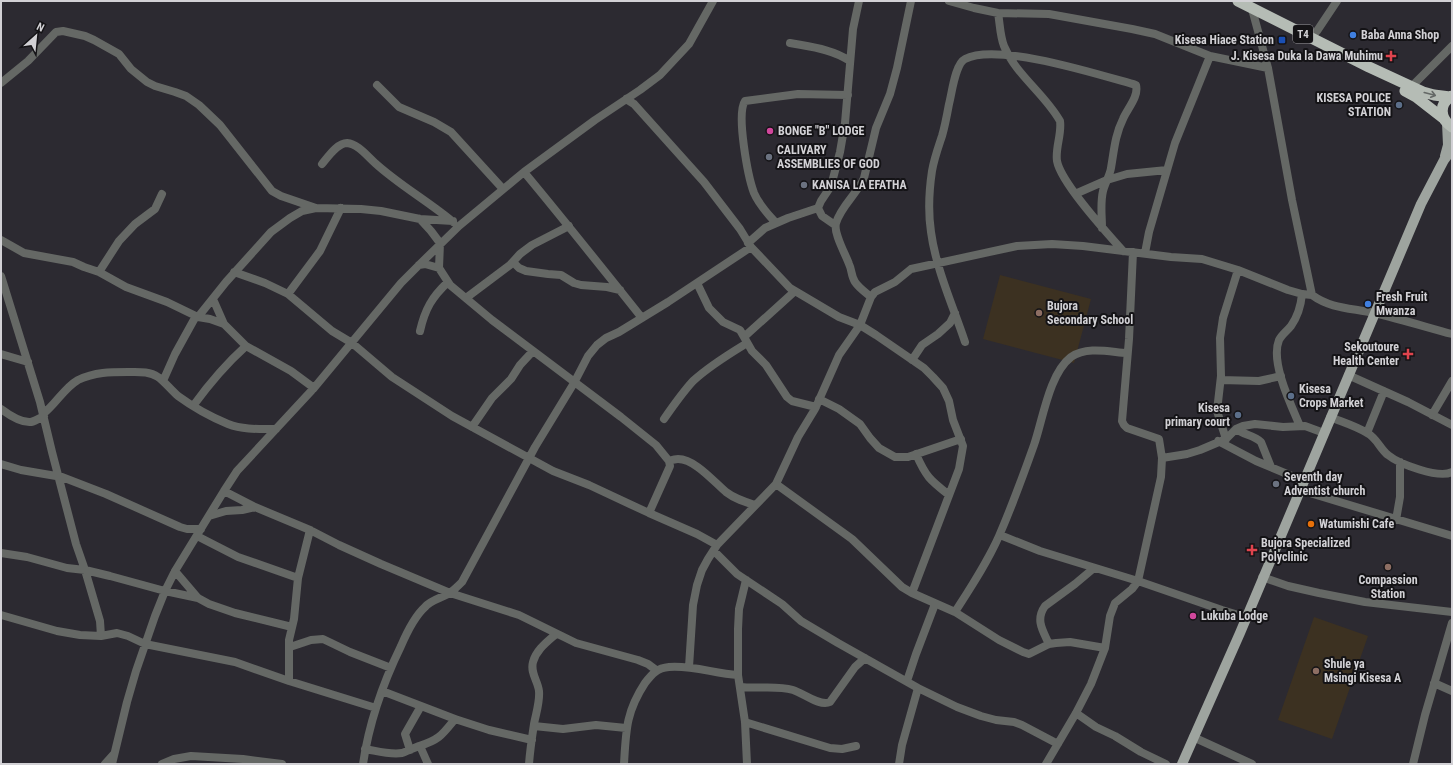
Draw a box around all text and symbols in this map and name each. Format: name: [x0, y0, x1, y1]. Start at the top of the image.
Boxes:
north arrow: [16, 16, 56, 56]
text: N: [34, 20, 46, 35]
road number: T4: [1293, 25, 1313, 43]
place label: Baba Anna Shop: [1361, 28, 1439, 42]
marker: Baba Anna Shop: [1348, 30, 1358, 40]
place label: Kisesa Hiace Station: [1175, 33, 1274, 47]
marker: Kisesa Hiace Station: [1277, 35, 1287, 45]
place label: J. Kisesa Duka la Dawa Muhimu: [1231, 49, 1383, 63]
marker: J. Kisesa Duka la Dawa Muhimu: [1386, 51, 1396, 61]
place label: KISESA POLICE STATION: [1317, 91, 1391, 119]
one-way arrow: [1424, 91, 1437, 98]
marker: KISESA POLICE STATION: [1394, 100, 1404, 110]
place label: BONGE "B" LODGE: [778, 124, 865, 138]
marker: BONGE "B" LODGE: [765, 126, 775, 136]
place label: CALIVARY ASSEMBLIES OF GOD: [777, 143, 880, 171]
marker: CALIVARY ASSEMBLIES OF GOD: [764, 152, 774, 162]
place label: KANISA LA EFATHA: [812, 178, 908, 192]
marker: KANISA LA EFATHA: [799, 180, 809, 190]
place label: Fresh Fruit Mwanza: [1376, 290, 1428, 318]
place label: Bujora Secondary School: [1047, 299, 1133, 327]
marker: Fresh Fruit Mwanza: [1363, 299, 1373, 309]
marker: Bujora Secondary School: [1034, 308, 1044, 318]
place label: Sekoutoure Health Center: [1333, 340, 1399, 368]
marker: Sekoutoure Health Center: [1402, 348, 1414, 360]
place label: Kisesa Crops Market: [1299, 382, 1364, 410]
marker: Kisesa Crops Market: [1286, 391, 1296, 401]
place label: Kisesa primary court: [1165, 401, 1230, 429]
marker: Kisesa primary court: [1233, 410, 1243, 420]
place label: Seventh day Adventist church: [1284, 470, 1365, 498]
marker: Seventh day Adventist church: [1271, 479, 1281, 489]
place label: Watumishi Cafe: [1319, 517, 1394, 531]
marker: Watumishi Cafe: [1306, 519, 1316, 529]
place label: Bujora Specialized Polyclinic: [1261, 536, 1350, 564]
marker: Bujora Specialized Polyclinic: [1246, 544, 1258, 556]
marker: Compassion Station: [1383, 562, 1393, 572]
place label: Compassion Station: [1358, 573, 1418, 601]
place label: Lukuba Lodge: [1201, 609, 1268, 623]
marker: Lukuba Lodge: [1188, 611, 1198, 621]
place label: Shule ya Msingi Kisesa A: [1324, 657, 1402, 685]
marker: Shule ya Msingi Kisesa A: [1311, 666, 1321, 676]

